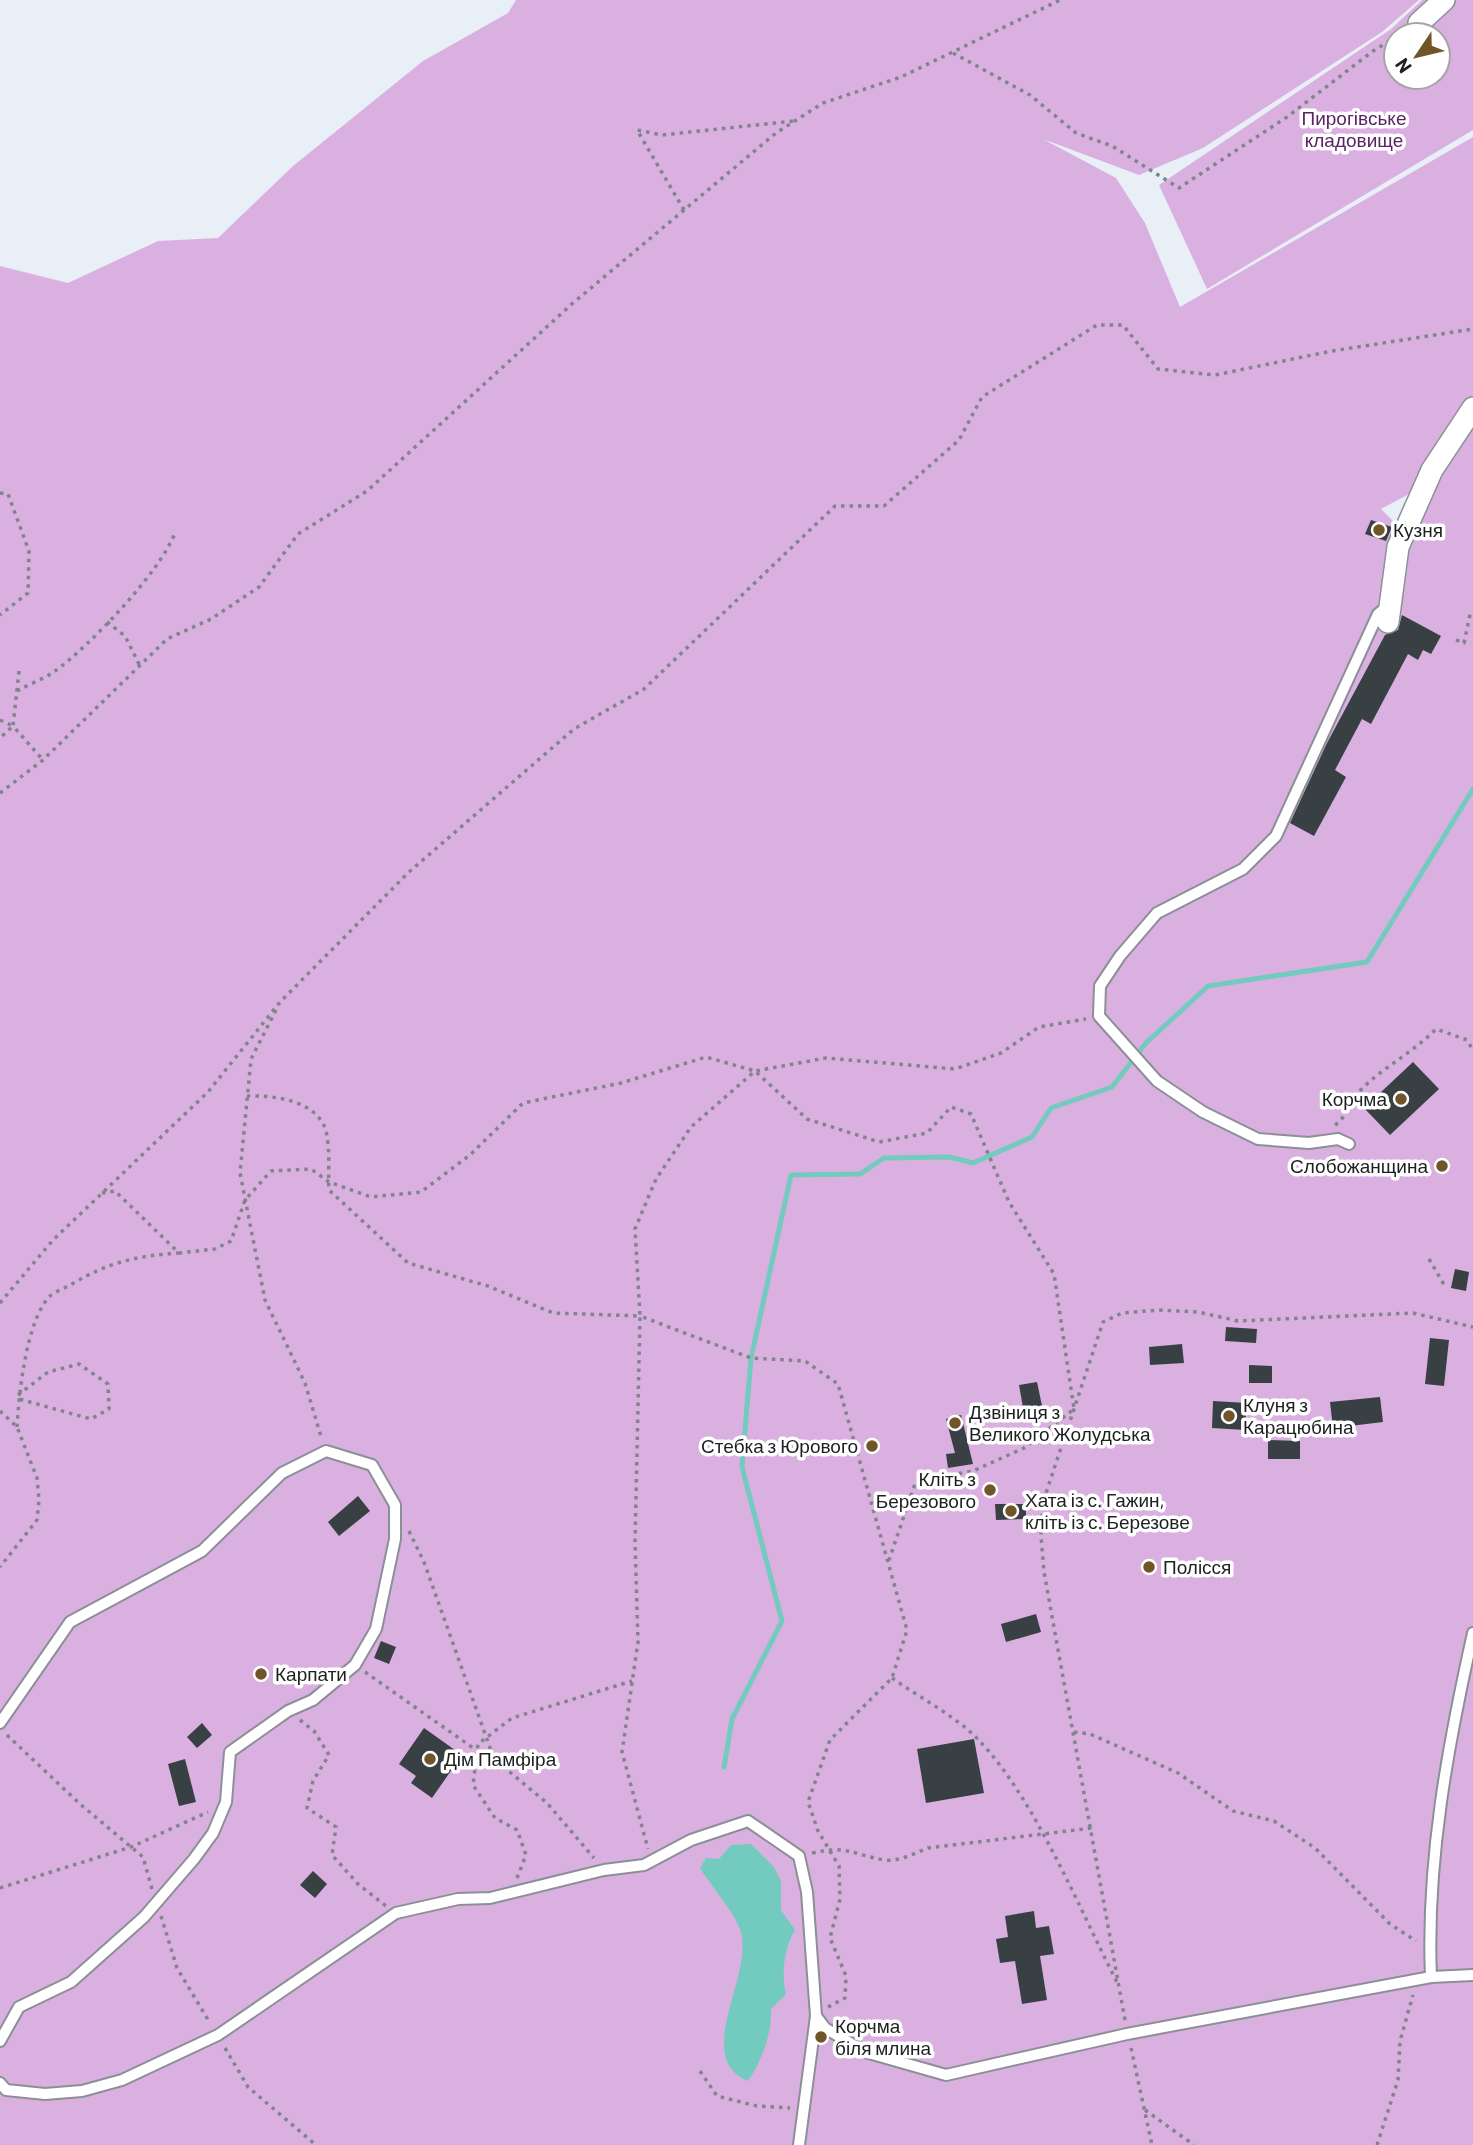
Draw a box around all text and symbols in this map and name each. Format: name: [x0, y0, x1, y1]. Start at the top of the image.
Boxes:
north arrow: [1382, 21, 1452, 91]
text: N: [1390, 54, 1416, 78]
park label: Пирогівське кладовище: [1302, 106, 1406, 151]
place label: Кузня: [1393, 518, 1443, 541]
marker: Кузня: [1371, 522, 1387, 538]
place label: Корчма: [1322, 1087, 1387, 1110]
marker: Корчма: [1393, 1091, 1409, 1107]
place label: Слобожанщина: [1290, 1154, 1428, 1177]
marker: Слобожанщина: [1434, 1158, 1450, 1174]
place label: Клуня з Карацюбина: [1243, 1393, 1354, 1438]
place label: Дзвіниця з Великого Жолудська: [969, 1400, 1151, 1445]
marker: Клуня з Карацюбина: [1221, 1408, 1237, 1424]
marker: Дзвіниця з Великого Жолудська: [947, 1415, 963, 1431]
place label: Стебка з Юрового: [701, 1434, 858, 1457]
marker: Стебка з Юрового: [864, 1438, 880, 1454]
place label: Кліть з Березового: [876, 1467, 976, 1512]
marker: Кліть з Березового: [982, 1482, 998, 1498]
place label: Хата із с. Гажин, кліть із с. Березове: [1025, 1488, 1190, 1533]
marker: Хата із с. Гажин, кліть із с. Березове: [1003, 1503, 1019, 1519]
place label: Полісся: [1163, 1555, 1231, 1578]
marker: Полісся: [1141, 1559, 1157, 1575]
place label: Карпати: [275, 1662, 347, 1685]
marker: Карпати: [253, 1666, 269, 1682]
place label: Дім Памфіра: [444, 1747, 557, 1770]
marker: Дім Памфіра: [422, 1751, 438, 1767]
place label: Корчма біля млина: [835, 2014, 932, 2059]
marker: Корчма біля млина: [813, 2029, 829, 2045]

